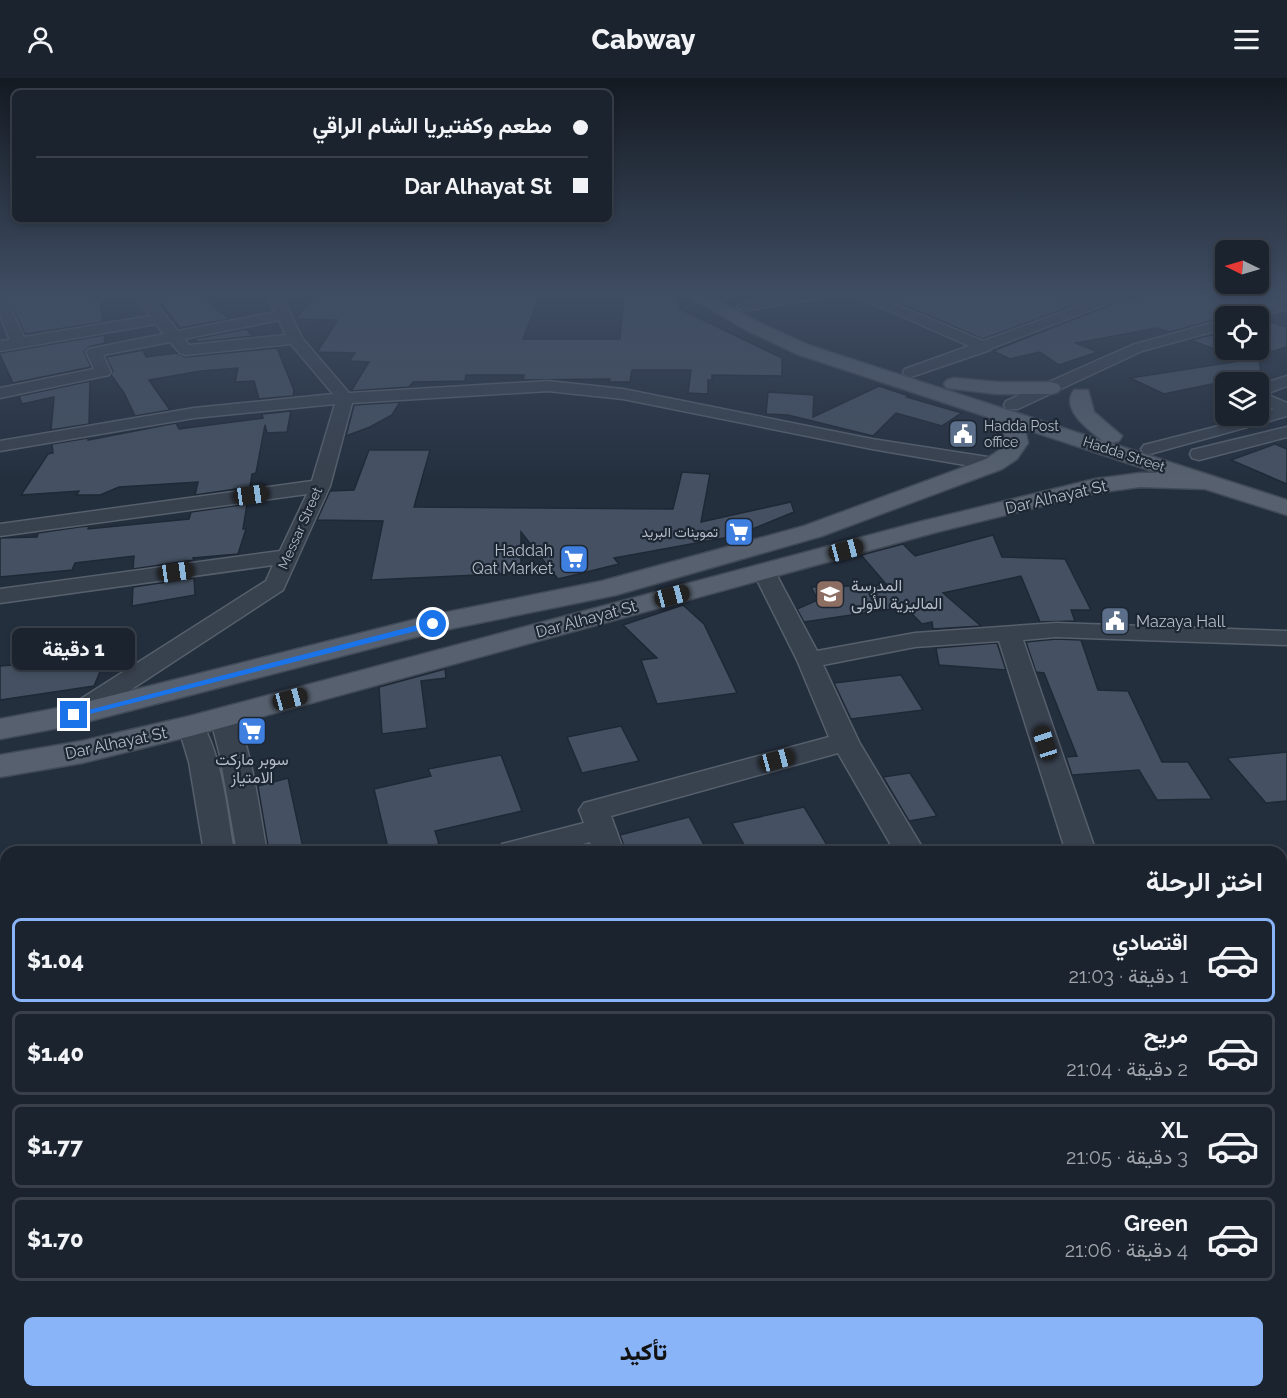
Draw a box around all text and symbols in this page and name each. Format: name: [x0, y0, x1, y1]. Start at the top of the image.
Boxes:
icon: person: [24, 23, 57, 56]
icon: menu: [1230, 23, 1263, 56]
text: Cabway: [592, 24, 695, 55]
text: مطعم وكفتيريا الشام الراقي: [313, 112, 552, 138]
text: Dar Alhayat St: [404, 173, 552, 199]
north arrow: [1215, 240, 1269, 294]
map controls: [1215, 240, 1269, 426]
button: locate: [1215, 306, 1269, 360]
button: layers: [1215, 372, 1269, 426]
public building icon: Hadda Post office: [947, 418, 979, 450]
place label: Hadda Post office: [984, 418, 1059, 450]
street label: Hadda Street: [1081, 433, 1167, 475]
street label: Dar Alhayat St: [1004, 476, 1109, 518]
car: [232, 484, 270, 506]
street label: Messar Street: [275, 484, 325, 572]
supermarket icon: تموينات البريد: [723, 516, 755, 548]
place label: تموينات البريد: [642, 524, 718, 541]
car: [826, 537, 866, 563]
place label: Haddah Qat Market: [472, 541, 554, 578]
supermarket icon: Haddah Qat Market: [558, 543, 590, 575]
car: [157, 561, 195, 583]
place label: المدرسة الماليزية الأولى: [851, 576, 942, 614]
school or university icon: المدرسة الماليزية الأولى: [814, 578, 846, 610]
car: [652, 583, 692, 609]
street label: Dar Alhayat St: [534, 596, 639, 642]
public building icon: Mazaya Hall: [1099, 605, 1131, 637]
route start: [419, 610, 446, 637]
place label: Mazaya Hall: [1136, 612, 1226, 631]
callout: 1 دقيقة: [13, 628, 136, 670]
text: 1 دقيقة: [42, 637, 105, 661]
car: [270, 686, 310, 712]
route end: [60, 701, 87, 728]
supermarket icon: سوبر ماركت الامتياز: [236, 715, 268, 747]
street label: Dar Alhayat St: [63, 723, 169, 763]
car: [1031, 723, 1059, 763]
car: [757, 747, 797, 773]
place label: سوبر ماركت الامتياز: [215, 750, 289, 788]
text: اختر الرحلة: [1146, 866, 1263, 897]
text: اقتصادي: [1112, 929, 1188, 955]
icon: car: [1206, 933, 1260, 987]
text: $1.04: [27, 947, 84, 973]
text: 1 دقيقة · 21:03: [1068, 964, 1188, 988]
text: مريح: [1144, 1022, 1188, 1048]
icon: car: [1206, 1026, 1260, 1080]
text: $1.40: [27, 1040, 84, 1066]
text: 2 دقيقة · 21:04: [1066, 1057, 1188, 1081]
text: XL: [1161, 1117, 1188, 1143]
icon: car: [1206, 1119, 1260, 1173]
text: $1.77: [27, 1133, 83, 1159]
text: 3 دقيقة · 21:05: [1066, 1145, 1188, 1169]
text: Green: [1124, 1210, 1188, 1236]
icon: car: [1206, 1212, 1260, 1266]
text: $1.70: [27, 1226, 84, 1252]
text: 4 دقيقة · 21:06: [1065, 1238, 1188, 1262]
button: تأكيد: [24, 1317, 1263, 1386]

